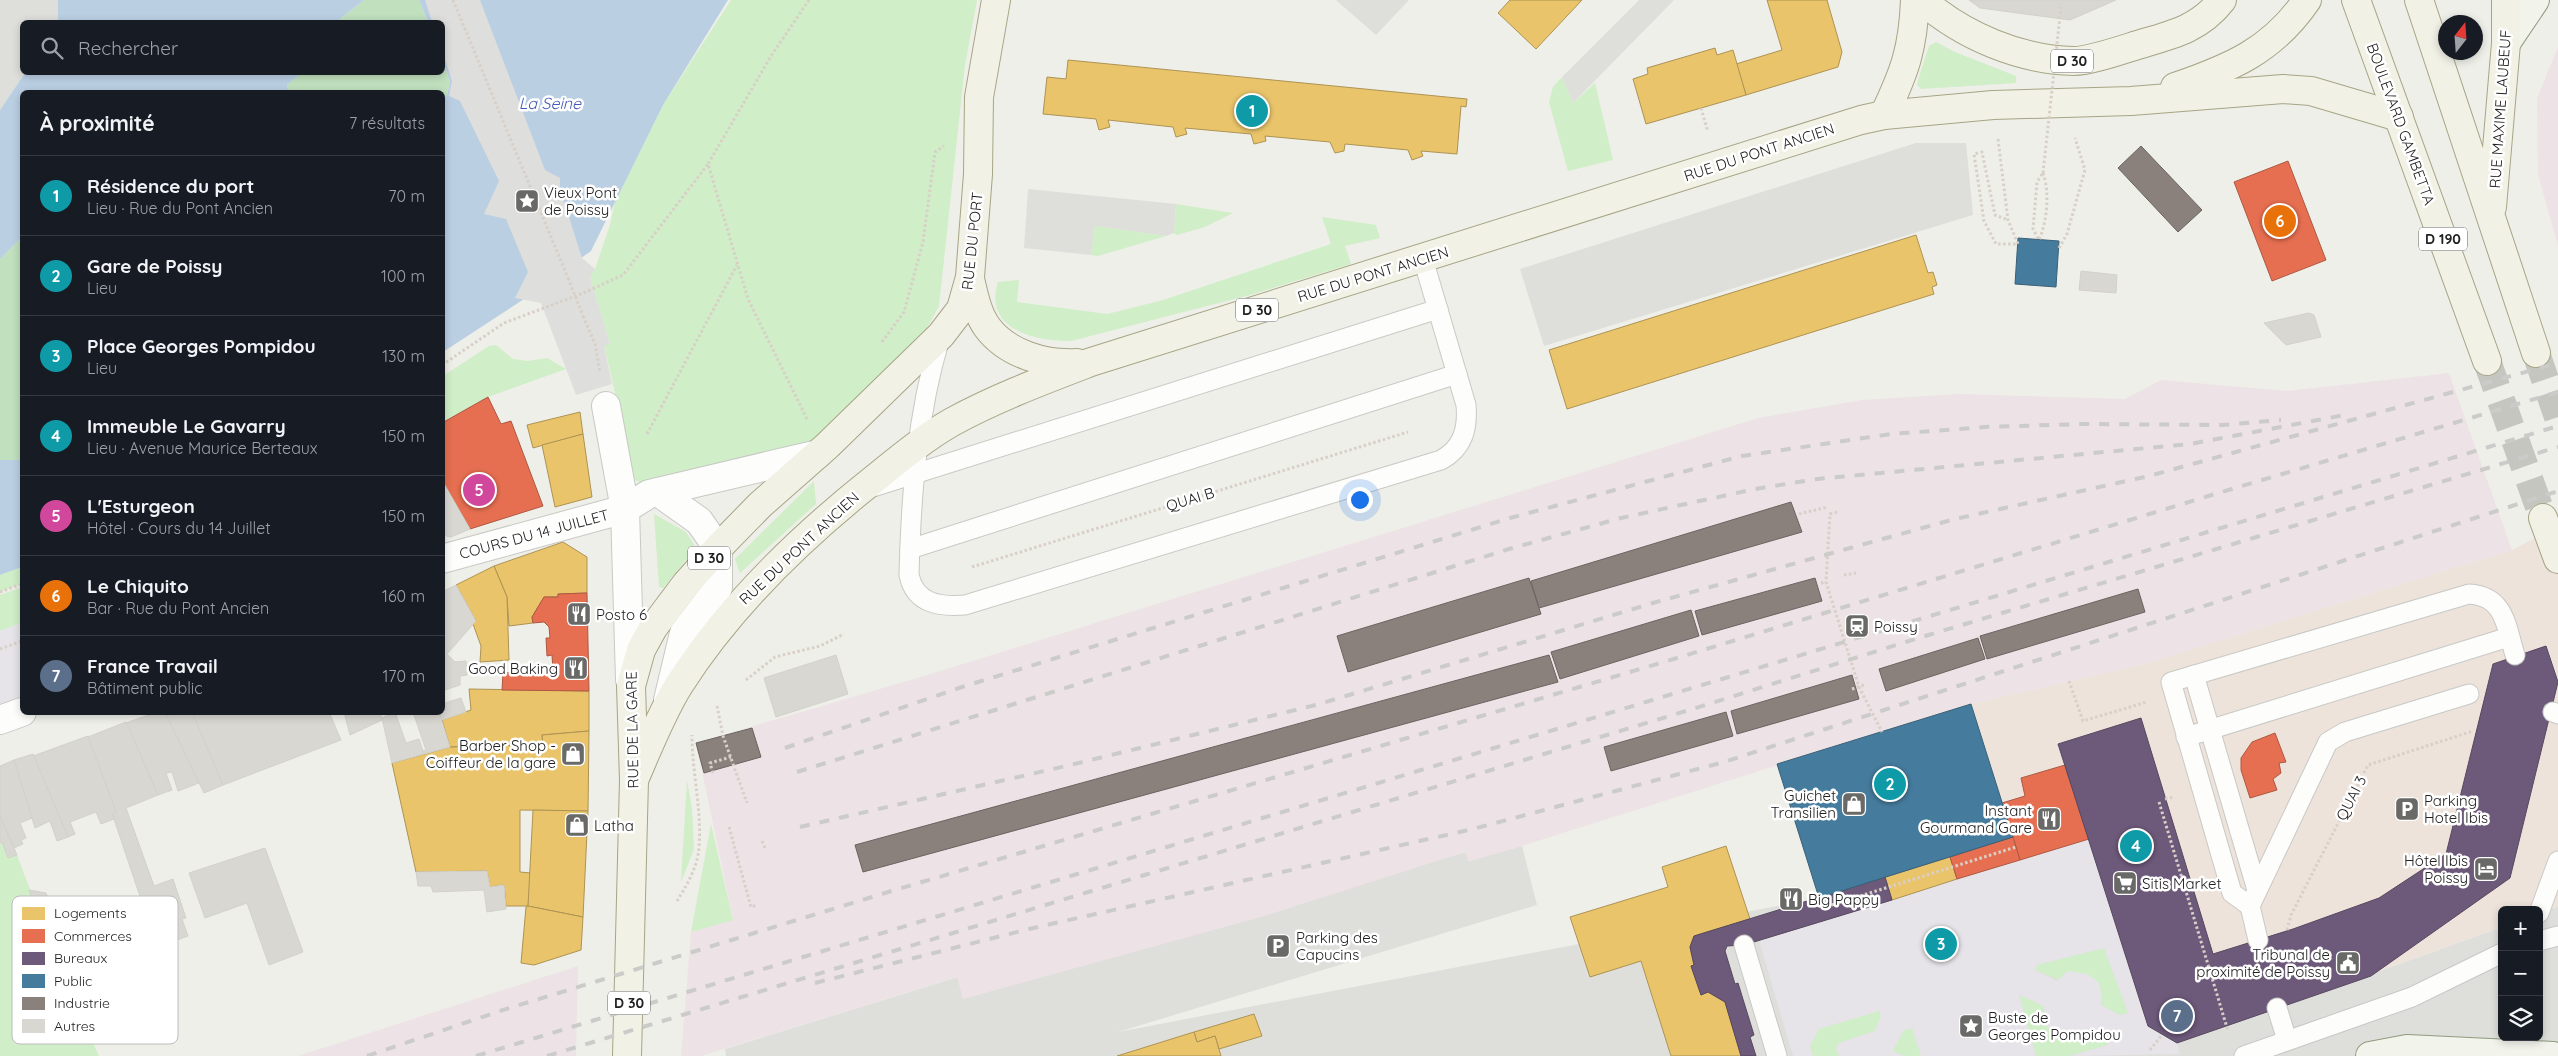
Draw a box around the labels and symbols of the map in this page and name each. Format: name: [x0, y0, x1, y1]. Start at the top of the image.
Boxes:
north arrow: [2438, 15, 2483, 60]
street label: RUE MAXIME LAUBEUF: [2485, 29, 2515, 189]
street label: BOULEVARD GAMBETTA: [2363, 40, 2439, 208]
road number: D 30: [2051, 49, 2093, 72]
pin: 1: [1236, 92, 1268, 130]
water label: La Seine: [519, 93, 582, 113]
street label: RUE DU PONT ANCIEN: [1681, 119, 1837, 185]
place label: Vieux Pont de Poissy: [544, 183, 617, 219]
place icon: Vieux Pont de Poissy: [514, 188, 540, 214]
street label: RUE DU PORT: [957, 191, 987, 291]
pin: 6: [2264, 202, 2296, 240]
road number: D 190: [2419, 228, 2467, 250]
street label: RUE DU PONT ANCIEN: [1295, 242, 1451, 306]
road number: D 30: [1236, 298, 1278, 322]
pin: 5: [463, 471, 495, 509]
street label: QUAI B: [1164, 483, 1217, 515]
your location: [1347, 487, 1373, 513]
street label: RUE DU PONT ANCIEN: [735, 488, 863, 608]
street label: COURS DU 14 JUILLET: [457, 505, 611, 563]
road number: D 30: [688, 546, 730, 570]
restaurant icon: Posto 6: [566, 601, 592, 627]
place label: Posto 6: [596, 605, 647, 624]
station icon: Poissy: [1844, 613, 1870, 639]
place label: Poissy: [1874, 617, 1918, 636]
restaurant icon: Good Baking: [563, 655, 589, 681]
place label: Good Baking: [468, 659, 558, 678]
street label: RUE DE LA GARE: [621, 671, 643, 789]
place label: Barber Shop - Coiffeur de la gare: [426, 736, 556, 772]
shop icon: Barber Shop - Coiffeur de la gare: [560, 741, 586, 767]
pin: 2: [1874, 765, 1906, 803]
street label: QUAI 3: [2332, 772, 2370, 824]
place label: Guichet Transilien: [1770, 786, 1836, 822]
shop icon: Guichet Transilien: [1841, 791, 1867, 817]
place label: Parking Hotel Ibis: [2424, 791, 2488, 827]
parking icon: Parking Hotel Ibis: [2394, 796, 2420, 822]
place label: Instant Gourmand Gare: [1920, 801, 2032, 837]
restaurant icon: Instant Gourmand Gare: [2036, 806, 2062, 832]
shop icon: Latha: [564, 812, 590, 838]
place label: Latha: [594, 816, 634, 835]
pin: 4: [2120, 827, 2152, 865]
place label: Hôtel Ibis Poissy: [2404, 851, 2468, 887]
hotel icon: Hôtel Ibis Poissy: [2473, 856, 2499, 882]
supermarket icon: Sitis Market: [2112, 870, 2138, 896]
place label: Sitis Market: [2142, 874, 2222, 893]
restaurant icon: Big Pappy: [1778, 886, 1804, 912]
place label: Big Pappy: [1808, 890, 1879, 909]
legend: [12, 896, 178, 1044]
text: Logements: [54, 904, 127, 922]
pin: 3: [1925, 925, 1957, 963]
text: Commerces: [54, 927, 132, 945]
place label: Parking des Capucins: [1296, 928, 1378, 964]
parking icon: Parking des Capucins: [1265, 933, 1291, 959]
place label: Tribunal de proximité de Poissy: [2196, 945, 2330, 981]
text: Bureaux: [54, 949, 107, 967]
public building icon: Tribunal de proximité de Poissy: [2335, 950, 2361, 976]
text: Public: [54, 972, 92, 990]
road number: D 30: [608, 991, 650, 1014]
text: Industrie: [54, 994, 110, 1012]
pin: 7: [2161, 997, 2193, 1035]
place label: Buste de Georges Pompidou: [1988, 1008, 2121, 1044]
place icon: Buste de Georges Pompidou: [1958, 1013, 1984, 1039]
text: Autres: [54, 1017, 95, 1035]

